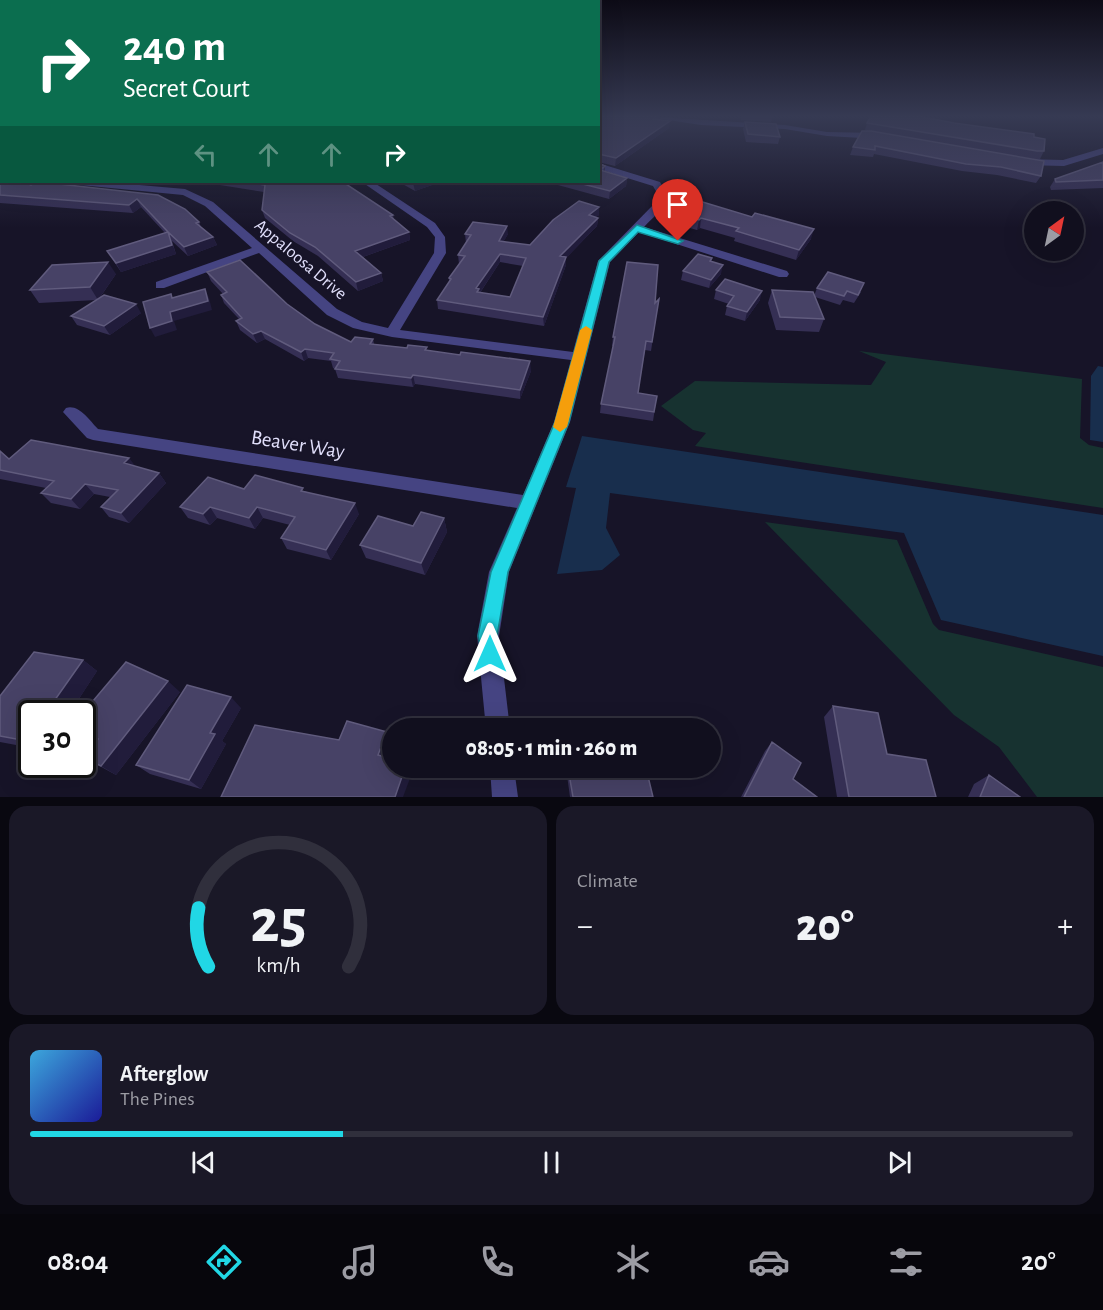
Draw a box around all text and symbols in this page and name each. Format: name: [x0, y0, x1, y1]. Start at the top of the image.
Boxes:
icon: right: [24, 24, 102, 102]
text: 240 m: [123, 26, 226, 68]
text: Secret Court: [123, 75, 250, 102]
icon: left: [189, 138, 222, 171]
icon: ahead: [252, 138, 285, 171]
icon: ahead: [315, 138, 348, 171]
icon: right: [378, 138, 411, 171]
pin: [652, 179, 703, 241]
icon: arrive: [661, 188, 694, 221]
north arrow: [1024, 201, 1084, 261]
map controls: [1024, 201, 1084, 261]
street label: Appaloosa Drive: [251, 216, 350, 303]
street label: Beaver Way: [250, 427, 346, 462]
position arrow: [458, 622, 522, 686]
speed limit sign: 30: [18, 700, 96, 778]
text: 08:05 · 1 min · 260 m: [466, 737, 637, 759]
text: Climate: [577, 871, 638, 891]
text: 25: [250, 891, 306, 953]
text: 20°: [796, 904, 854, 949]
text: −: [577, 910, 593, 943]
text: +: [1057, 910, 1073, 943]
text: km/h: [256, 956, 300, 977]
text: Afterglow: [120, 1063, 208, 1085]
text: The Pines: [120, 1089, 195, 1109]
icon: previous: [187, 1146, 220, 1179]
icon: pause: [535, 1146, 568, 1179]
icon: next: [883, 1146, 916, 1179]
icon: directions: [203, 1241, 245, 1283]
icon: music: [339, 1241, 381, 1283]
icon: phone: [476, 1241, 518, 1283]
icon: climate: [612, 1241, 654, 1283]
icon: car: [748, 1241, 790, 1283]
icon: filters: [885, 1241, 927, 1283]
text: 08:04: [47, 1248, 108, 1275]
text: 20°: [1021, 1248, 1056, 1275]

